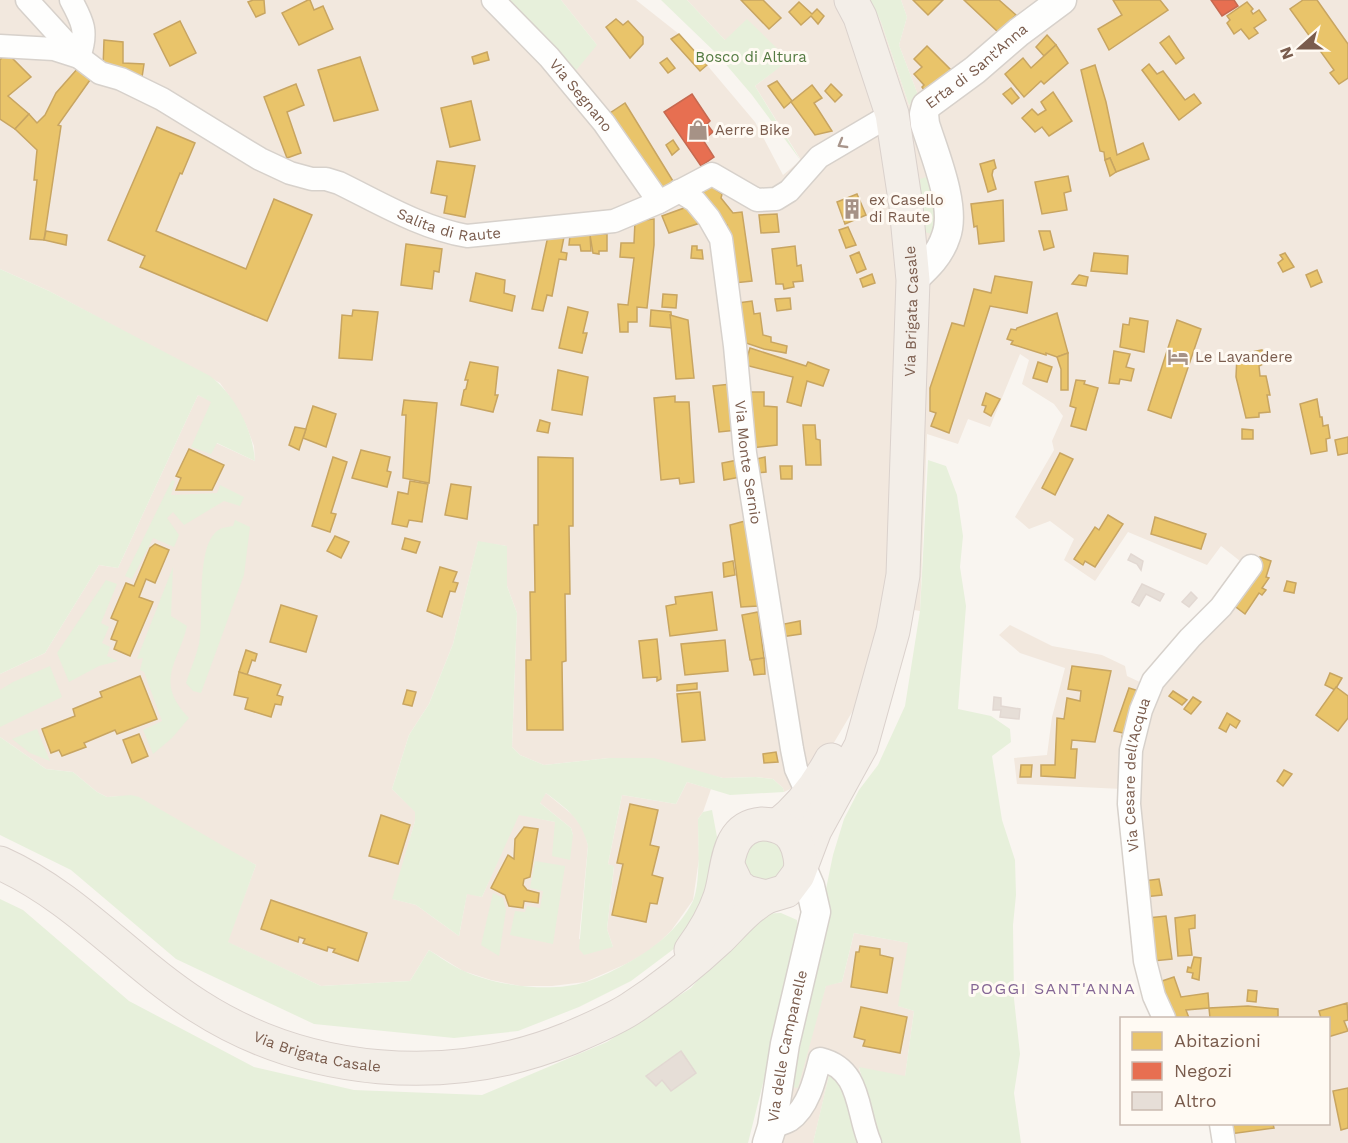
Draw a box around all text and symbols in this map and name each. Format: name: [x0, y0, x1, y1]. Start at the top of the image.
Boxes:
north arrow: [1270, 18, 1330, 78]
street label: Erta di Sant'Anna: [922, 20, 1031, 112]
text: N: [1275, 44, 1297, 62]
park label: Bosco di Altura: [695, 48, 807, 66]
street label: Via Segnano: [546, 55, 616, 135]
shop icon: Aerre Bike: [686, 118, 710, 142]
place label: Aerre Bike: [715, 121, 790, 139]
one-way arrow: [838, 137, 848, 148]
place label: ex Casello di Raute: [869, 191, 944, 226]
building icon: ex Casello di Raute: [840, 197, 864, 221]
street label: Salita di Raute: [394, 204, 502, 245]
street label: Via Brigata Casale: [901, 245, 922, 377]
hotel icon: Le Lavandere: [1166, 345, 1190, 369]
place label: Le Lavandere: [1195, 348, 1293, 366]
street label: Via Monte Sernio: [731, 400, 765, 525]
street label: Via Cesare dell'Acqua: [1120, 694, 1154, 853]
street label: Via delle Campanelle: [764, 968, 811, 1124]
district label: POGGI SANT'ANNA: [970, 979, 1136, 998]
legend: [1120, 1017, 1330, 1125]
street label: Via Brigata Casale: [251, 1027, 382, 1076]
text: Abitazioni: [1174, 1030, 1261, 1051]
text: Negozi: [1174, 1060, 1232, 1081]
text: Altro: [1174, 1090, 1216, 1111]

